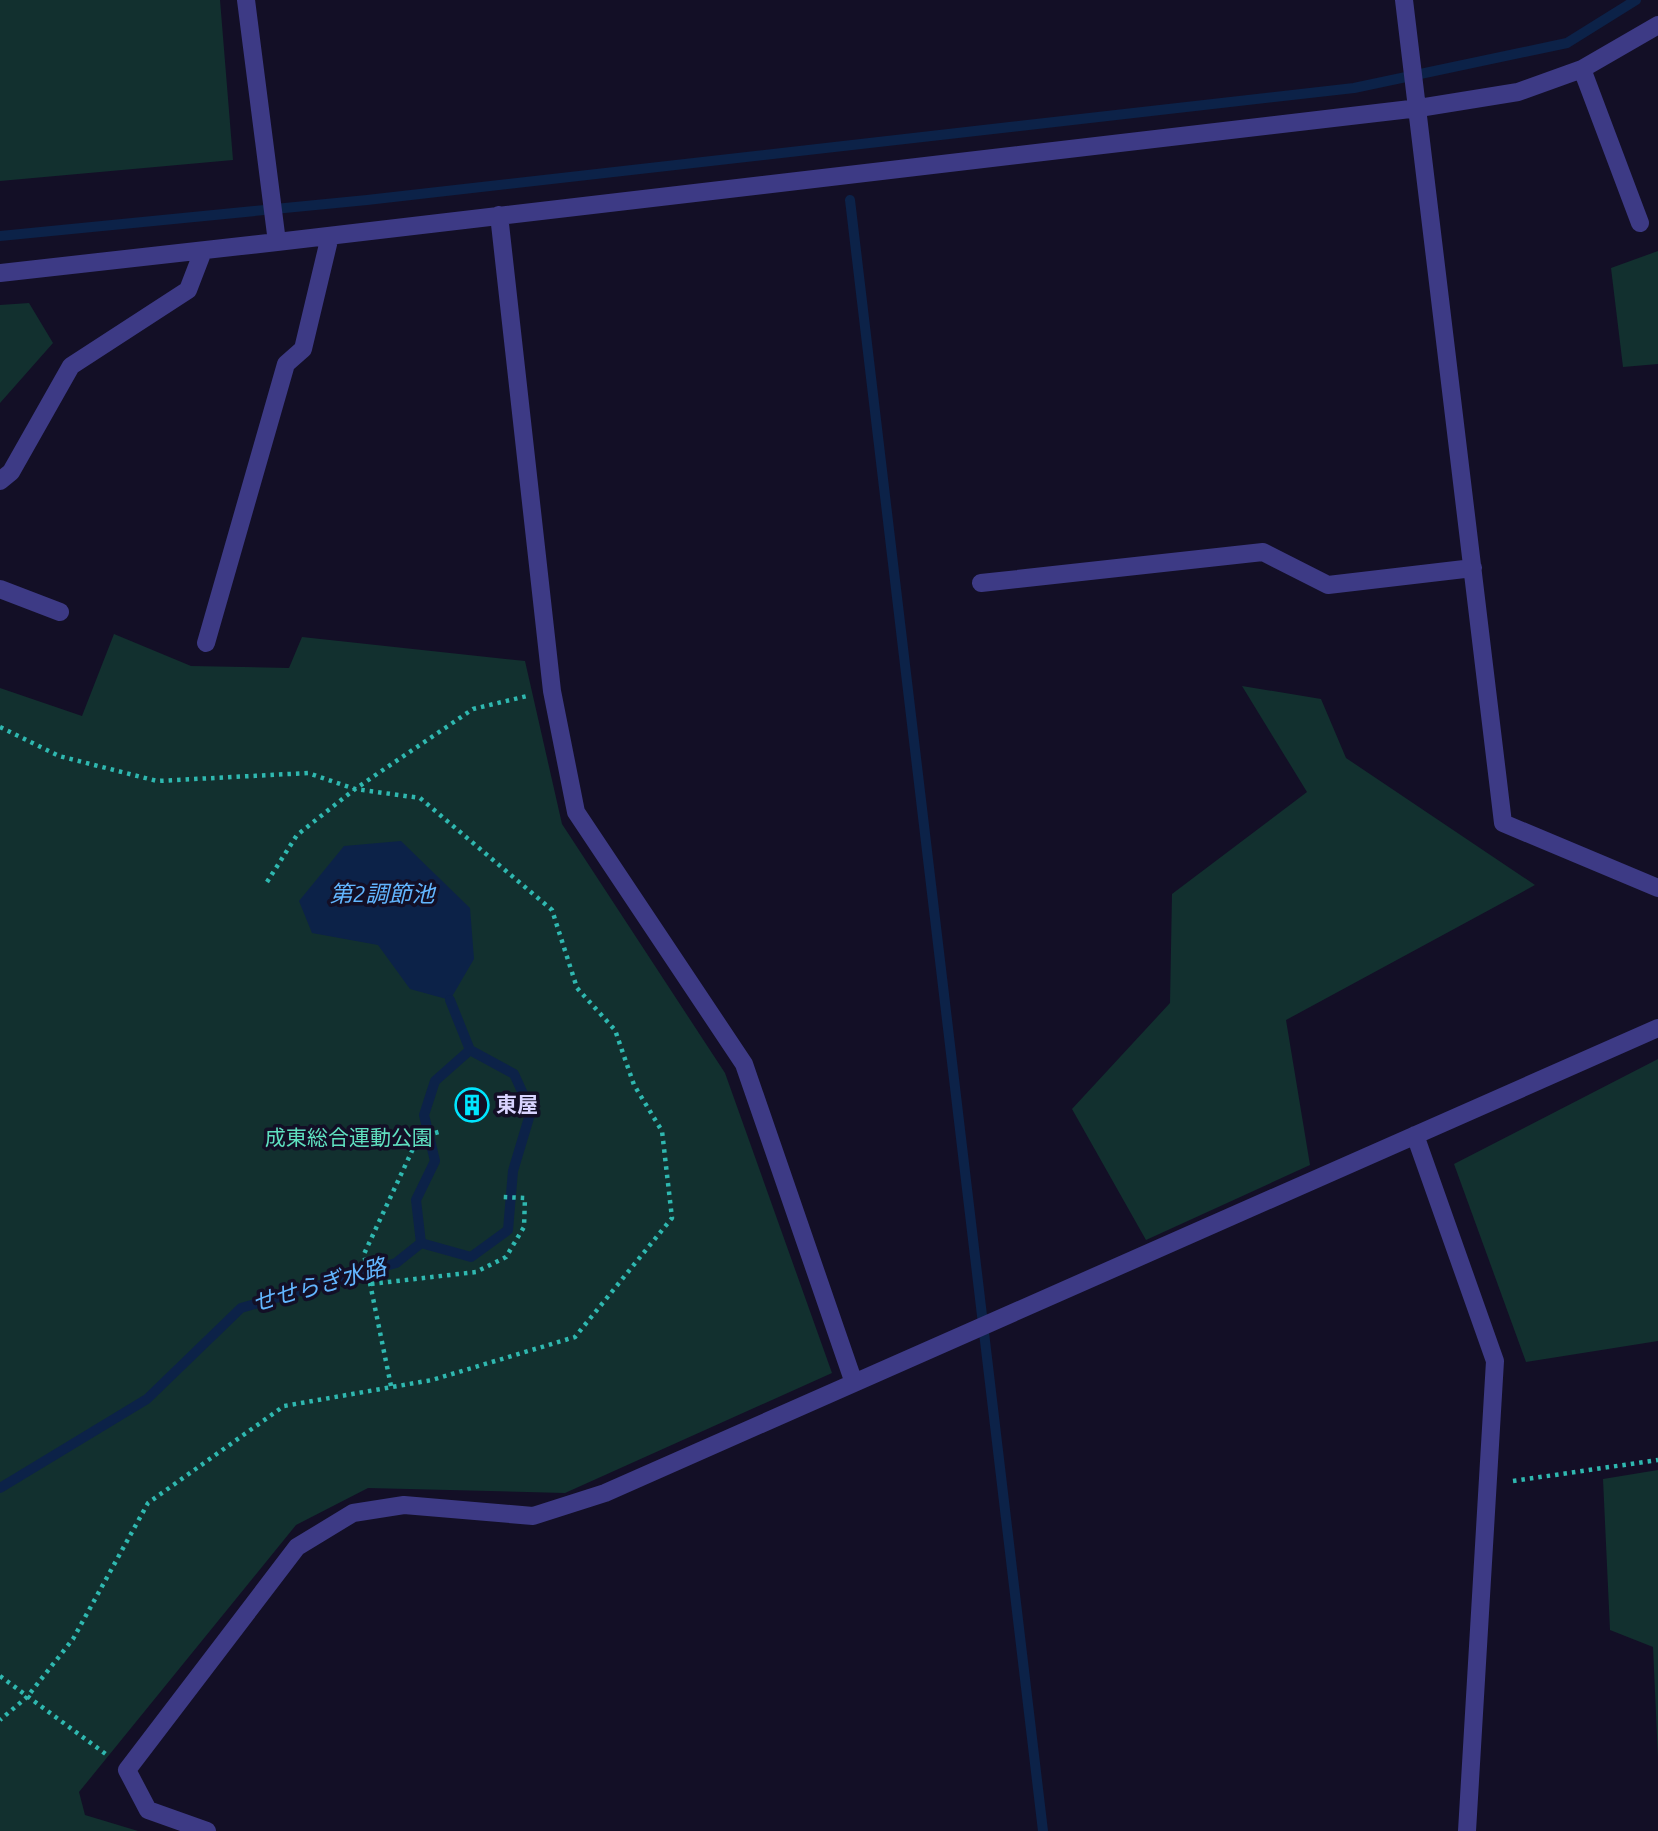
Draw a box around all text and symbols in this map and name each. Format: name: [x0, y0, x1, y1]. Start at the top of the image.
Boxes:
water label: 第2調節池: [330, 881, 436, 906]
building icon: 東屋: [453, 1086, 491, 1124]
place label: 東屋: [496, 1092, 538, 1116]
park label: 成東総合運動公園: [265, 1125, 433, 1149]
water label: せせらぎ水路: [249, 1253, 391, 1316]

